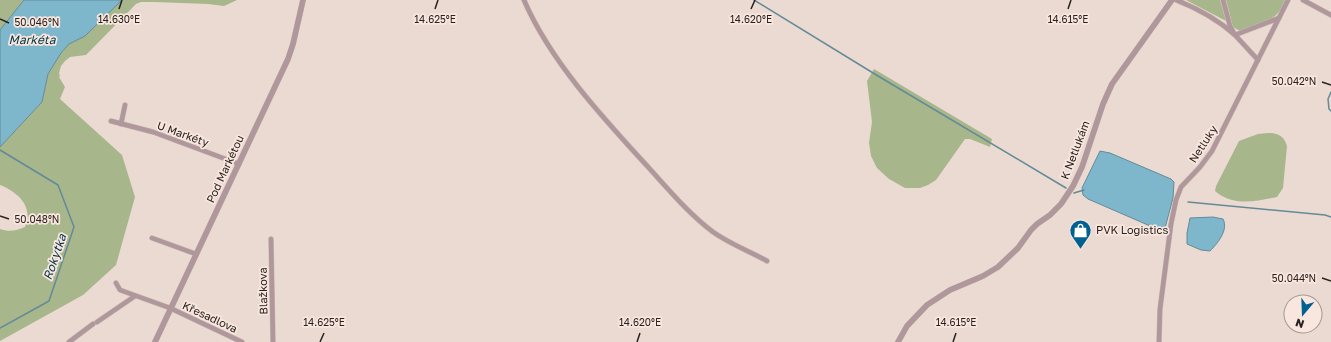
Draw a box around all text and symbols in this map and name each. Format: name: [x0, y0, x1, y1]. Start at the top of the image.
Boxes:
text: 14.630°E: [98, 13, 140, 25]
text: 14.625°E: [414, 13, 456, 25]
text: 14.620°E: [730, 13, 772, 25]
text: 14.615°E: [1048, 13, 1088, 25]
text: 50.046°N: [15, 16, 59, 28]
water label: Markéta: [9, 32, 57, 47]
text: 50.042°N: [1272, 75, 1316, 87]
street label: U Markéty: [156, 118, 211, 149]
street label: K Netlukám: [1057, 119, 1092, 181]
street label: Netluky: [1186, 123, 1219, 165]
street label: Pod Markétou: [203, 133, 246, 205]
text: 50.048°N: [15, 213, 59, 225]
shop icon: PVK Logistics: [1067, 217, 1093, 250]
place label: PVK Logistics: [1096, 223, 1169, 236]
water label: Rokytka: [40, 231, 70, 282]
street label: Blažkova: [256, 267, 269, 315]
text: 50.044°N: [1272, 272, 1316, 284]
north arrow: [1283, 294, 1323, 334]
street label: Křesadlova: [181, 298, 240, 335]
text: 14.625°E: [303, 316, 345, 328]
text: 14.620°E: [619, 316, 661, 328]
text: 14.615°E: [936, 316, 976, 328]
text: N: [1294, 316, 1306, 331]

